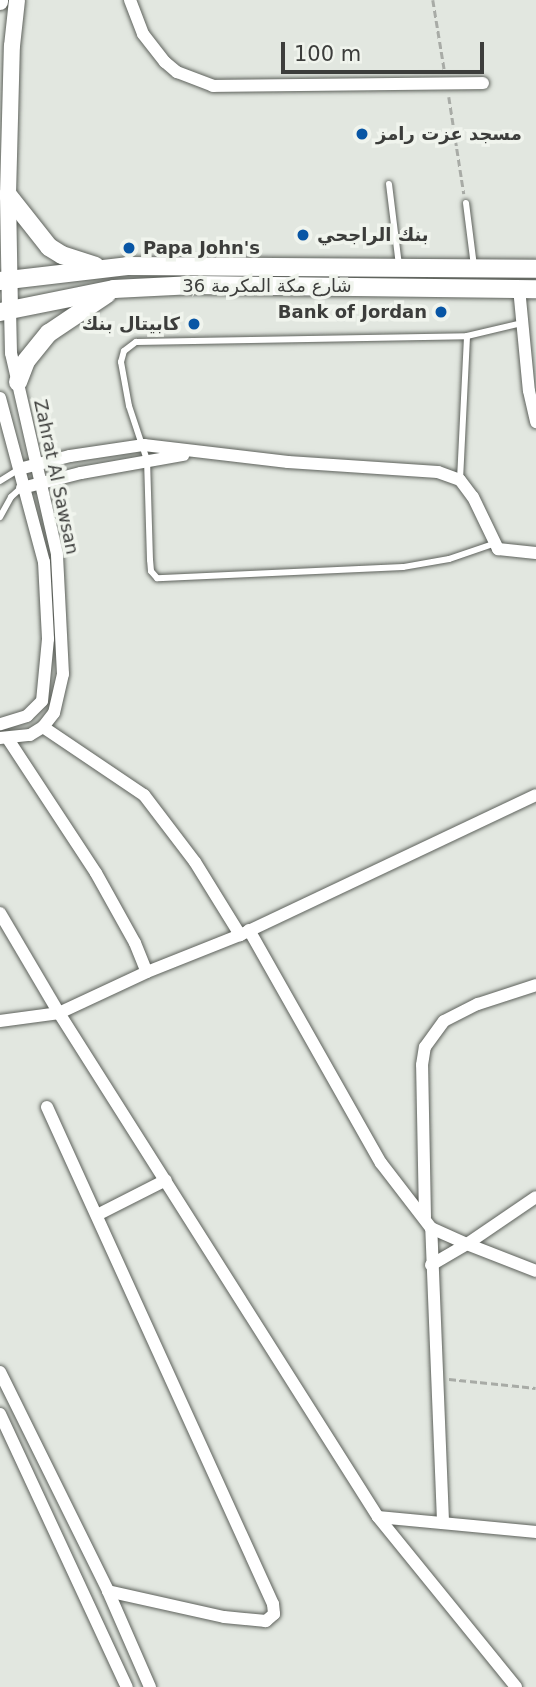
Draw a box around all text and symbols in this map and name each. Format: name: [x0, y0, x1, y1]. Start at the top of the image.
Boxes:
scale bar: [284, 28, 487, 72]
text: 100 m: [294, 42, 361, 66]
place label: مسجد عزت رامز: [376, 123, 522, 145]
marker: مسجد عزت رامز: [354, 126, 370, 142]
place label: بنك الراجحي: [317, 224, 429, 246]
marker: بنك الراجحي: [295, 227, 311, 243]
place label: Papa John's: [143, 237, 260, 259]
marker: Papa John's: [121, 240, 137, 256]
street label: شارع مكة المكرمة 36: [182, 275, 352, 297]
place label: Bank of Jordan: [278, 301, 427, 323]
marker: Bank of Jordan: [433, 304, 449, 320]
place label: كابيتال بنك: [82, 313, 180, 335]
marker: كابيتال بنك: [186, 316, 202, 332]
street label: Zahrat Al Sawsan: [29, 397, 83, 557]

